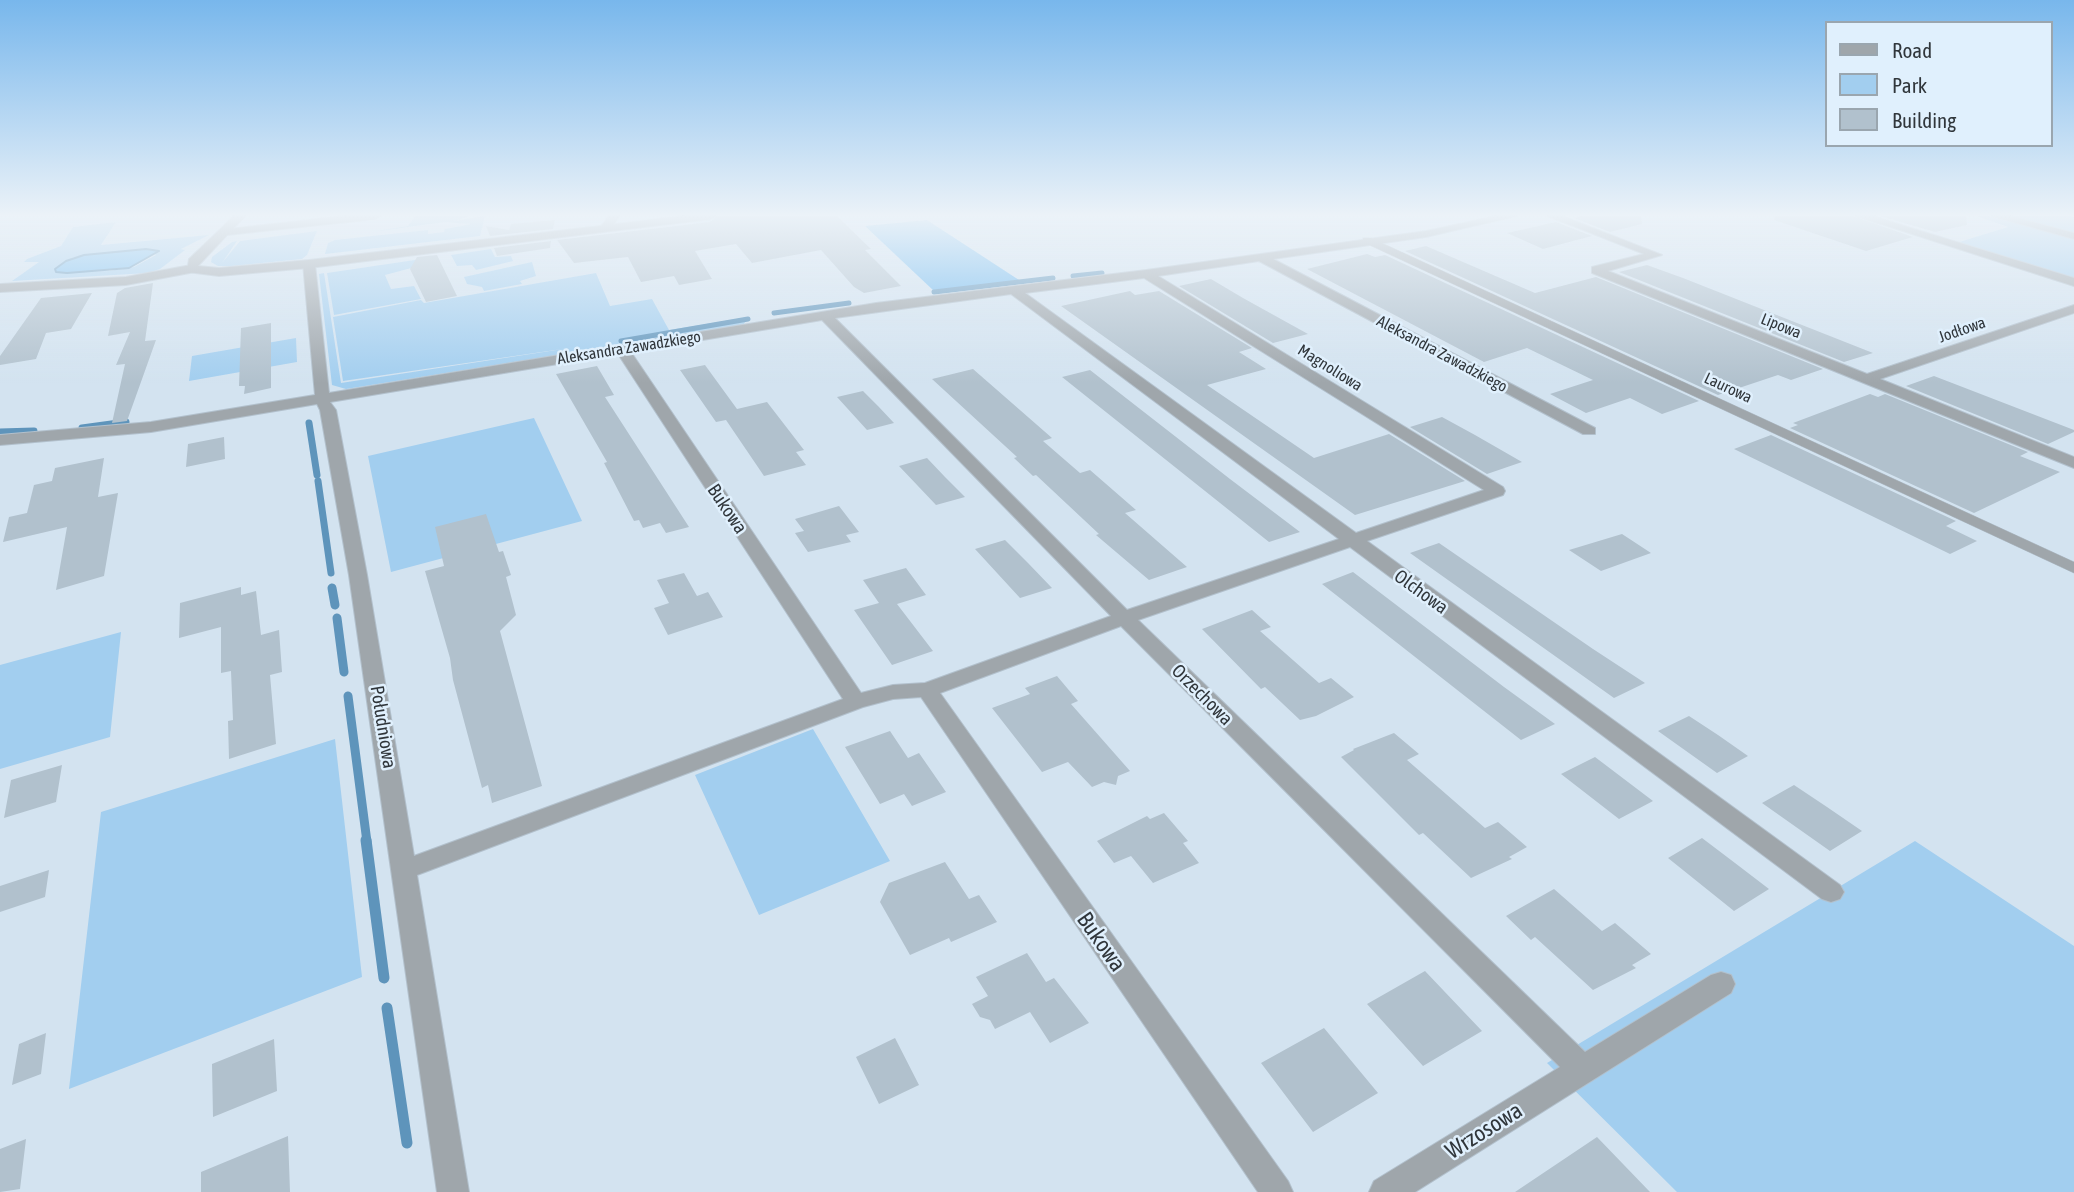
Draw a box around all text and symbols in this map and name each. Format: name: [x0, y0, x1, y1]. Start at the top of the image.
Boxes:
legend: [1826, 21, 2053, 147]
text: Road: [1892, 38, 1932, 62]
text: Park: [1892, 73, 1927, 97]
text: Building: [1892, 108, 1956, 132]
street label: Lipowa: [1758, 309, 1804, 343]
street label: Aleksandra Zawadzkiego: [1373, 311, 1511, 397]
street label: Jodłowa: [1936, 313, 1988, 347]
street label: Aleksandra Zawadzkiego: [556, 327, 702, 369]
street label: Magnoliowa: [1294, 341, 1366, 395]
street label: Laurowa: [1701, 369, 1755, 407]
street label: Bukowa: [702, 480, 752, 538]
street label: Olchowa: [1390, 565, 1452, 619]
street label: Orzechowa: [1167, 660, 1237, 730]
street label: Południowa: [365, 684, 401, 770]
street label: Bukowa: [1071, 907, 1131, 977]
street label: Wrzosowa: [1441, 1097, 1527, 1165]

